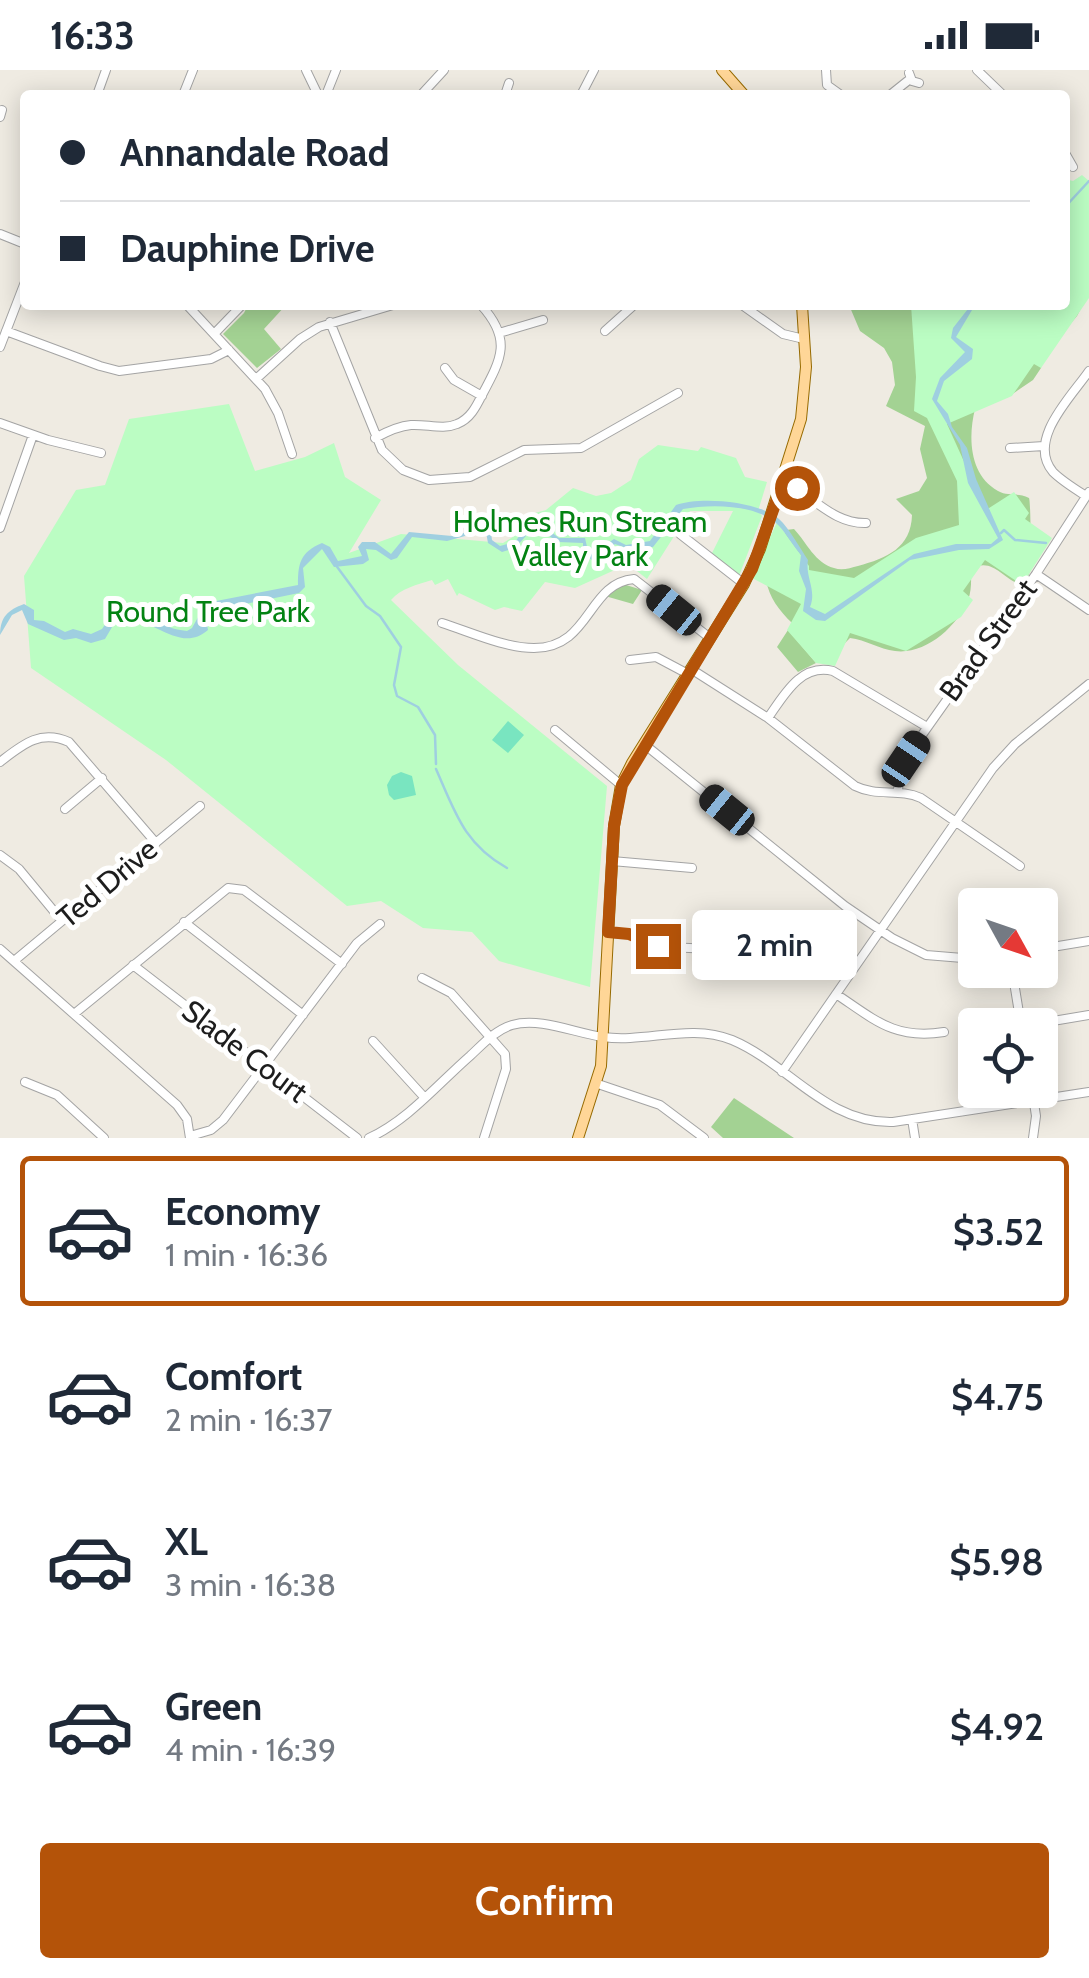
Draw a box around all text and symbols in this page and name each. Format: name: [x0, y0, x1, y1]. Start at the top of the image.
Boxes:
text: 16:33: [50, 12, 135, 59]
text: Annandale Road: [120, 129, 390, 176]
text: Dauphine Drive: [120, 225, 374, 272]
route start: [775, 466, 820, 511]
park label: Holmes Run Stream Valley Park: [453, 503, 707, 574]
street label: Brad Street: [931, 572, 1045, 708]
car: [641, 579, 707, 641]
park label: Round Tree Park: [106, 593, 310, 630]
car: [877, 726, 935, 792]
car: [694, 779, 760, 841]
street label: Ted Drive: [49, 830, 165, 936]
north arrow: [958, 888, 1058, 988]
map controls: [958, 888, 1058, 1108]
callout: 2 min: [693, 911, 858, 981]
route end: [636, 924, 681, 969]
text: 2 min: [736, 925, 813, 964]
street label: Slade Court: [175, 992, 315, 1110]
button: locate: [958, 1008, 1058, 1108]
icon: car: [45, 1186, 135, 1276]
text: Economy: [165, 1188, 320, 1235]
text: $3.52: [953, 1208, 1044, 1255]
text: 1 min · 16:36: [165, 1235, 328, 1274]
icon: car: [45, 1351, 135, 1441]
text: Comfort: [165, 1353, 302, 1400]
text: $4.75: [951, 1373, 1044, 1420]
text: 2 min · 16:37: [165, 1400, 332, 1439]
icon: car: [45, 1516, 135, 1606]
text: XL: [165, 1518, 208, 1565]
text: $5.98: [949, 1538, 1044, 1585]
text: 3 min · 16:38: [165, 1565, 336, 1604]
icon: car: [45, 1681, 135, 1771]
text: Green: [165, 1683, 262, 1730]
text: $4.92: [950, 1703, 1044, 1750]
text: 4 min · 16:39: [165, 1730, 336, 1769]
button: Confirm: [40, 1843, 1049, 1958]

